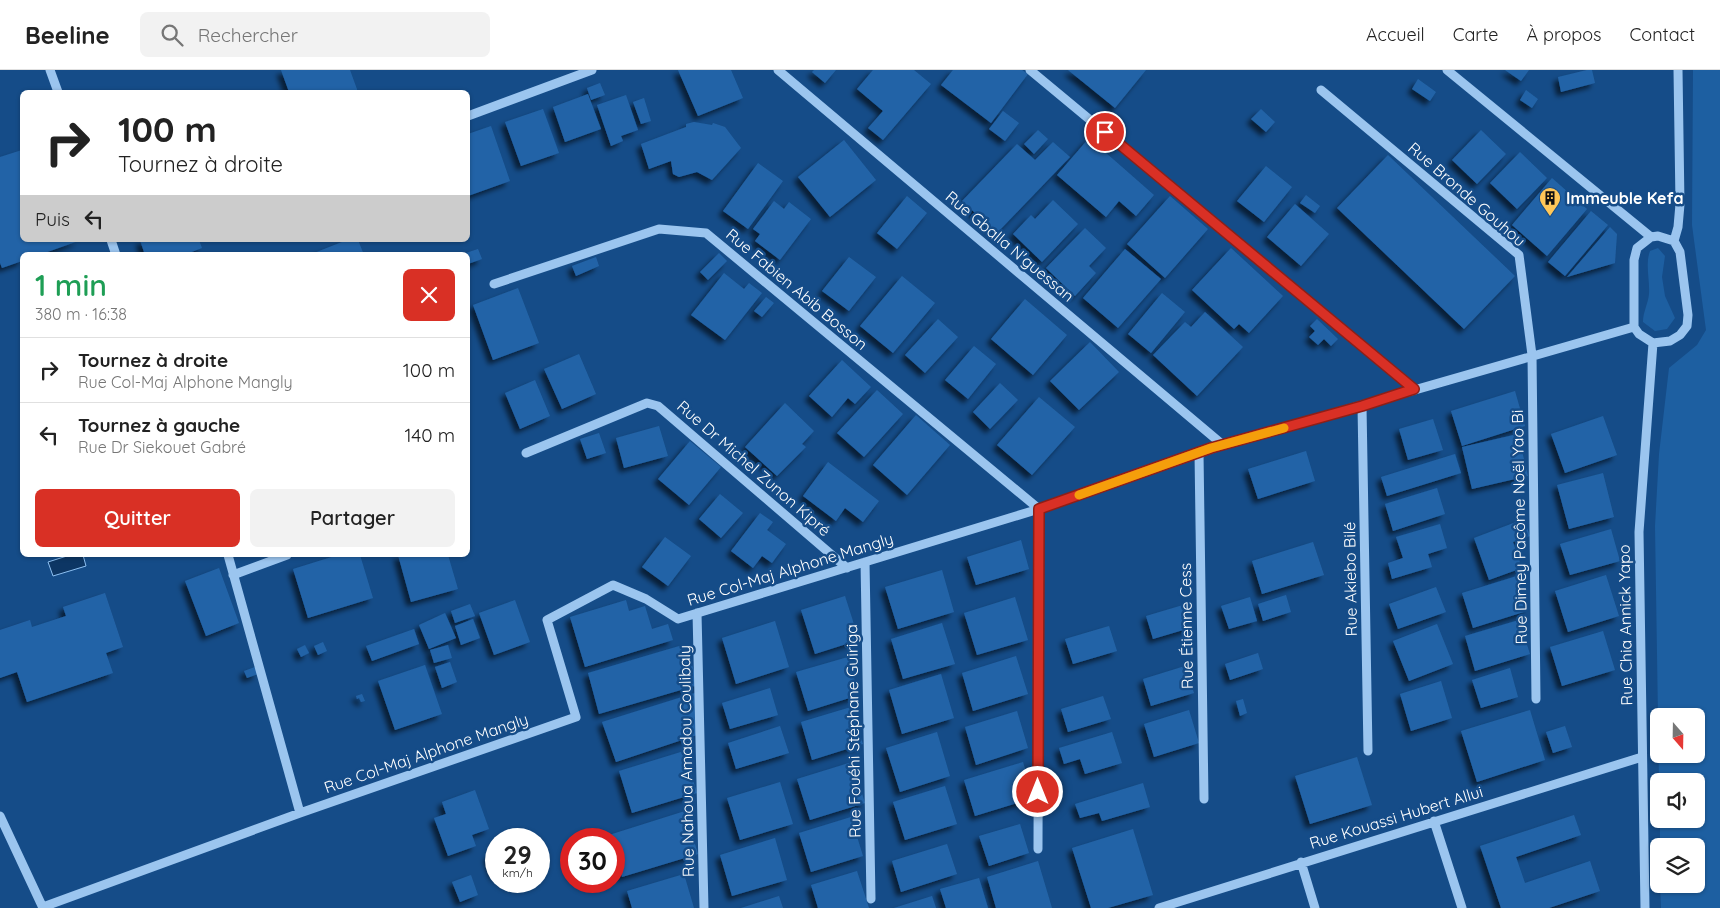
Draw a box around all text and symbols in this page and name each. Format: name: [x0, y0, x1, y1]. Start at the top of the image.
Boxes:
search box: [140, 12, 490, 57]
text: Beeline: [25, 20, 110, 50]
icon: search: [158, 21, 186, 49]
text: Rechercher: [198, 23, 298, 47]
text: Accueil: [1366, 23, 1425, 46]
text: Carte: [1453, 23, 1498, 46]
text: À propos: [1526, 23, 1602, 46]
text: Contact: [1630, 23, 1695, 46]
text: 100 m: [118, 107, 217, 151]
icon: right: [35, 110, 100, 175]
pin: [1084, 111, 1126, 153]
icon: arrive: [1091, 118, 1119, 146]
street label: Rue Bronde Gouhou: [1404, 138, 1530, 250]
text: Tournez à droite: [118, 150, 283, 178]
street label: Rue Gballa N'guessan: [942, 186, 1078, 306]
building icon: Immeuble Kefa: [1538, 186, 1562, 217]
place label: Immeuble Kefa: [1566, 188, 1684, 208]
icon: left: [80, 205, 108, 233]
text: Puis: [35, 207, 70, 231]
street label: Rue Fabien Abib Bosson: [722, 224, 872, 354]
text: 1 min: [35, 266, 107, 304]
button: close: [403, 269, 455, 321]
text: 380 m · 16:38: [35, 304, 127, 324]
text: Tournez à droite: [78, 348, 228, 372]
icon: right: [35, 356, 63, 384]
text: 100 m: [403, 358, 455, 382]
text: Rue Col-Maj Alphone Mangly: [78, 372, 293, 392]
street label: Rue Dr Michel Zunon Kipré: [673, 396, 835, 540]
street label: Rue Dimey Pacôme Noël Yao Bi: [1507, 410, 1531, 644]
text: Tournez à gauche: [78, 413, 240, 437]
icon: left: [35, 421, 63, 449]
text: 140 m: [404, 423, 455, 447]
text: Rue Dr Siekouet Gabré: [78, 437, 246, 457]
button: Quitter: [35, 489, 240, 547]
button: Partager: [250, 489, 455, 547]
street label: Rue Akiebo Bilé: [1339, 522, 1361, 636]
street label: Rue Col-Maj Alphone Mangly: [684, 528, 896, 610]
street label: Rue Chia Annick Yapo: [1614, 544, 1636, 706]
street label: Rue Étienne Cess: [1175, 563, 1197, 689]
street label: Rue Fouéhi Stéphane Guiriga: [841, 624, 865, 838]
street label: Rue Nahoua Amadou Coulibaly: [674, 645, 698, 877]
north arrow: [1650, 708, 1705, 762]
map controls: [1650, 708, 1705, 893]
street label: Rue Col-Maj Alphone Mangly: [321, 709, 531, 797]
position arrow: [1011, 765, 1063, 817]
button: sound: [1650, 773, 1705, 828]
street label: Rue Kouassi Hubert Allui: [1307, 781, 1485, 853]
speed limit sign: 30: [560, 828, 625, 893]
button: layers: [1650, 838, 1705, 893]
text: 29: [503, 839, 532, 870]
text: km/h: [502, 865, 533, 880]

